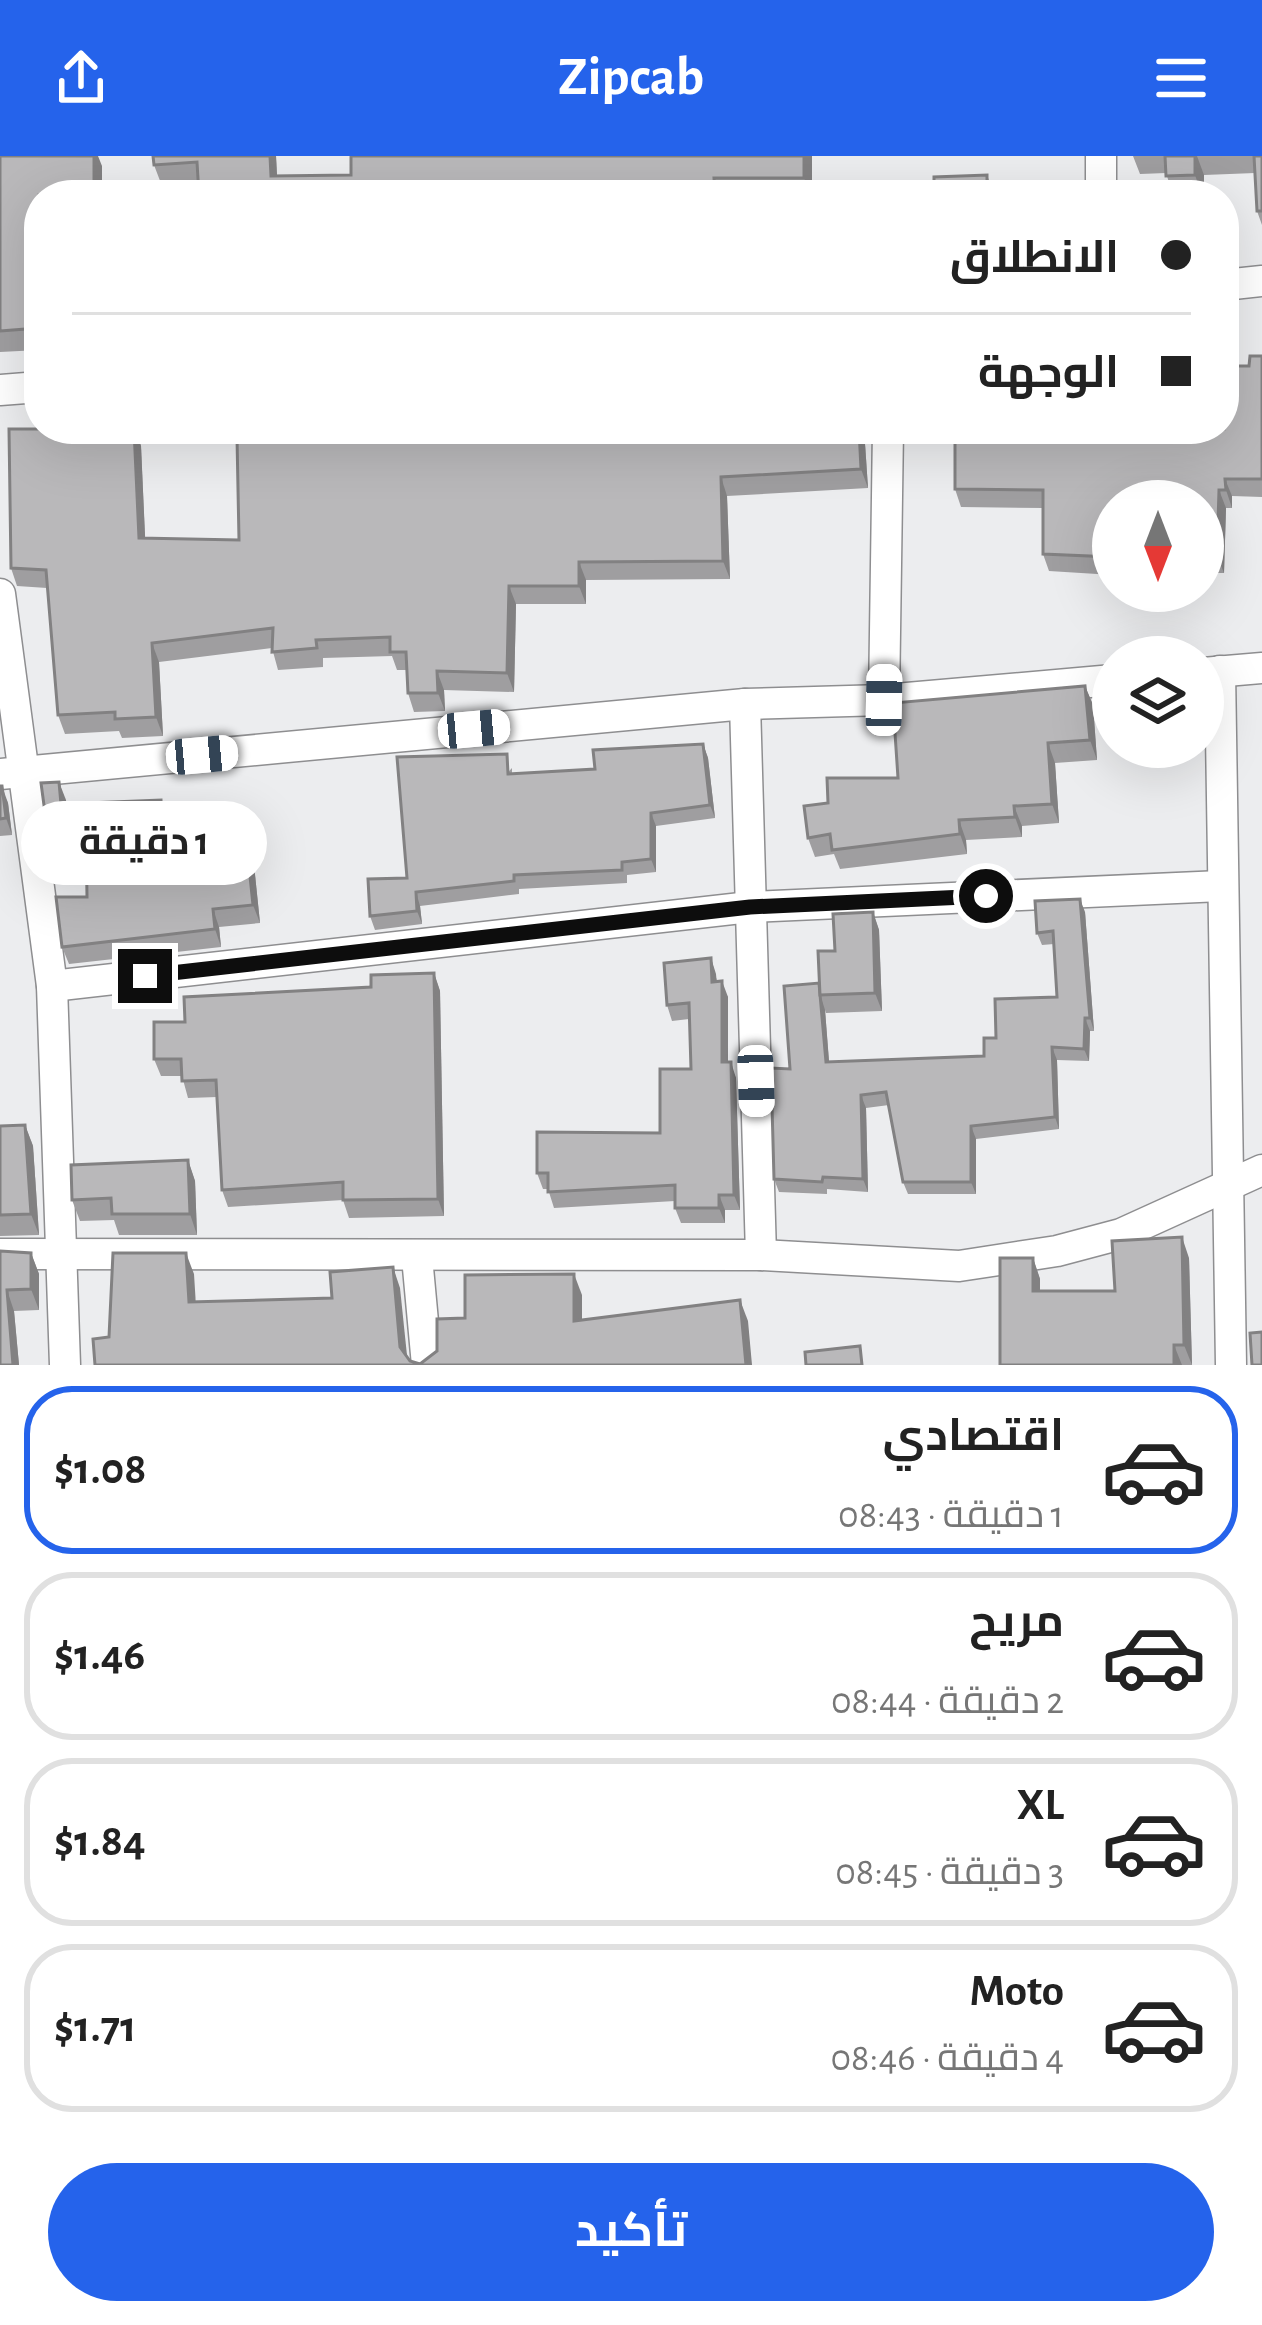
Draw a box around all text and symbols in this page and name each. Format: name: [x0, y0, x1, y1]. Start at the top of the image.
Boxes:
icon: share: [48, 45, 114, 111]
icon: menu: [1148, 45, 1214, 111]
text: Zipcab: [558, 51, 704, 105]
text: الانطلاق: [950, 236, 1119, 281]
text: الوجهة: [978, 351, 1119, 396]
north arrow: [1092, 480, 1224, 612]
map controls: [1092, 480, 1224, 768]
button: layers: [1092, 636, 1224, 768]
car: [865, 664, 903, 736]
car: [437, 708, 511, 750]
car: [165, 734, 239, 776]
callout: 1 دقيقة: [22, 802, 268, 886]
text: 1 دقيقة: [79, 823, 209, 862]
route start: [959, 869, 1013, 923]
route end: [118, 949, 172, 1003]
car: [737, 1044, 775, 1118]
text: اقتصادي: [883, 1414, 1064, 1459]
icon: car: [1100, 1416, 1208, 1524]
text: $1.08: [54, 1447, 146, 1492]
text: 1 دقيقة · 08:43: [838, 1496, 1064, 1535]
text: مريح: [969, 1600, 1064, 1645]
icon: car: [1100, 1602, 1208, 1710]
text: $1.46: [54, 1633, 145, 1678]
text: 2 دقيقة · 08:44: [831, 1682, 1064, 1721]
text: XL: [1016, 1783, 1064, 1828]
icon: car: [1100, 1788, 1208, 1896]
text: $1.84: [54, 1819, 146, 1864]
text: 3 دقيقة · 08:45: [835, 1853, 1064, 1892]
text: Moto: [969, 1969, 1064, 2014]
icon: car: [1100, 1974, 1208, 2082]
text: $1.71: [54, 2005, 136, 2050]
text: 4 دقيقة · 08:46: [830, 2039, 1064, 2078]
button: تأكيد: [48, 2163, 1214, 2301]

